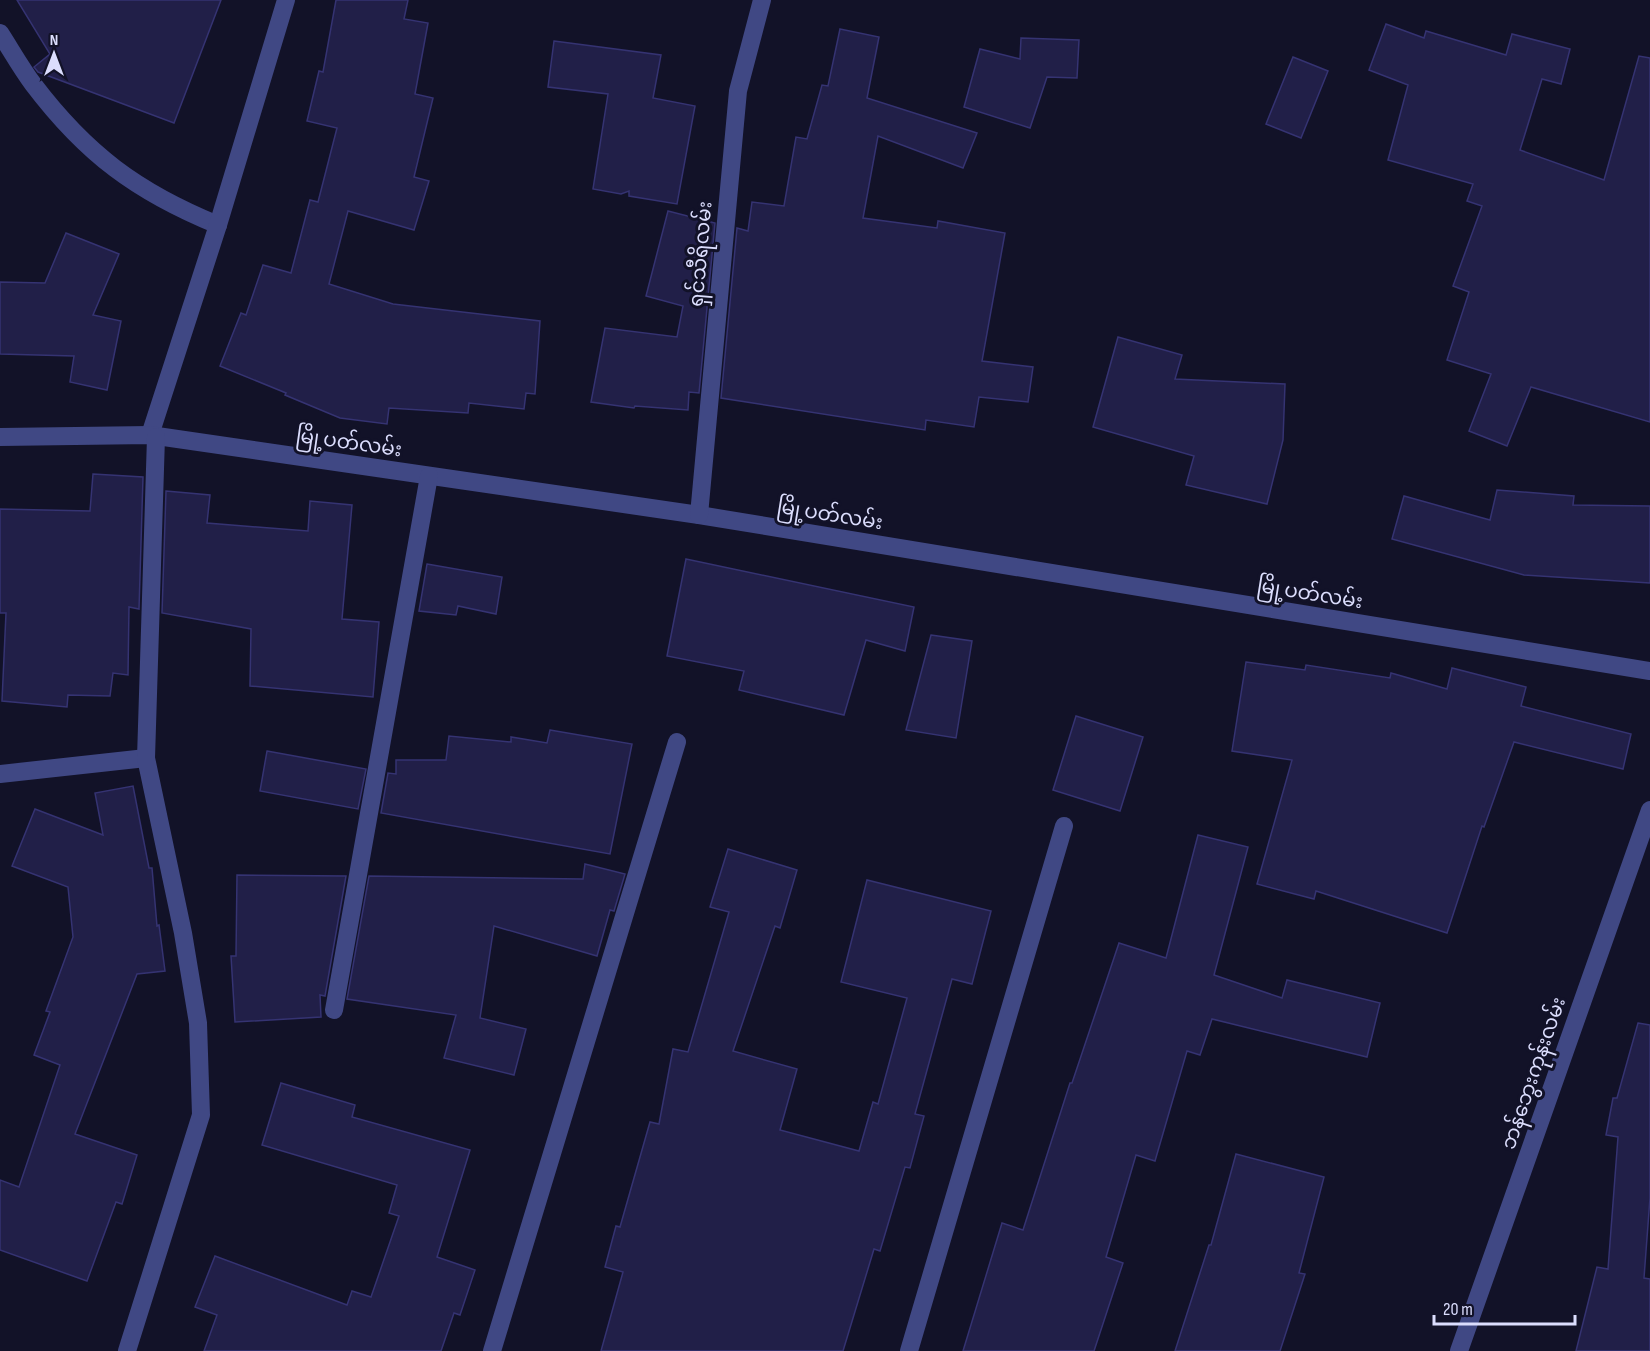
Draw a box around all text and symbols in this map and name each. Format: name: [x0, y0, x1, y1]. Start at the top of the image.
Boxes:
north arrow: [24, 24, 84, 84]
text: N: [50, 31, 58, 50]
street label: ရှင်သီရိလမ်း: [681, 200, 722, 308]
street label: မြို့ပတ်လမ်း: [294, 421, 404, 465]
street label: မြို့ပတ်လမ်း: [775, 492, 885, 538]
street label: မြို့ပတ်လမ်း: [1255, 571, 1365, 617]
street label: ဘန်ဘွေးကုန်းလမ်း: [1494, 993, 1575, 1154]
scale bar: [1434, 1288, 1575, 1326]
text: 20 m: [1443, 1299, 1473, 1320]

